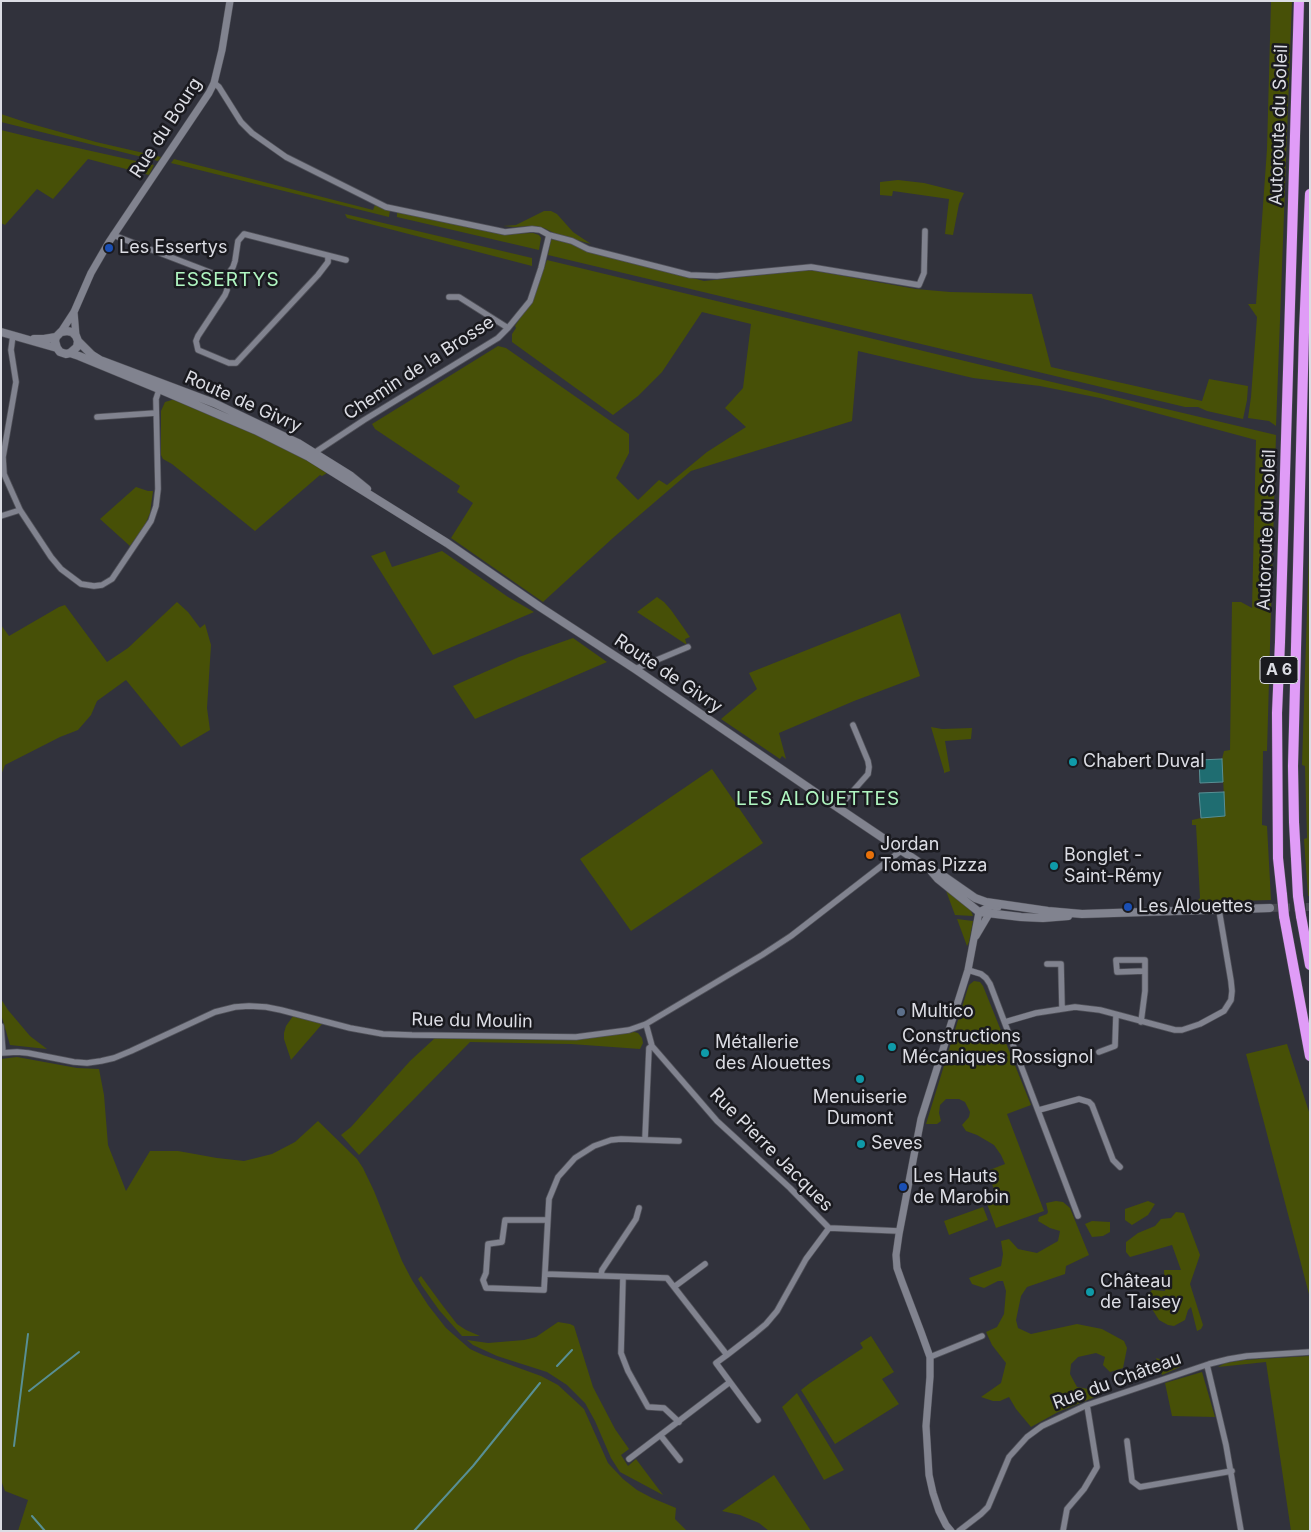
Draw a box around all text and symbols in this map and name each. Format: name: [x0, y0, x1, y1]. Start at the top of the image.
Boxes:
street label: Autoroute du Soleil: [1265, 44, 1293, 206]
street label: Rue du Bourg: [126, 74, 206, 182]
place label: Les Essertys: [119, 237, 227, 259]
marker: Les Essertys: [103, 242, 115, 254]
district label: ESSERTYS: [173, 269, 281, 291]
street label: Chemin de la Brosse: [340, 311, 498, 425]
street label: Route de Givry: [181, 367, 305, 437]
street label: Autoroute du Soleil: [1253, 449, 1281, 611]
street label: Route de Givry: [610, 630, 726, 718]
road number: A 6: [1260, 656, 1298, 684]
place label: Chabert Duval: [1083, 751, 1205, 773]
marker: Chabert Duval: [1067, 756, 1079, 768]
district label: LES ALOUETTES: [734, 788, 902, 810]
place label: Jordan Tomas Pizza: [880, 834, 987, 876]
place label: Bonglet - Saint-Rémy: [1064, 845, 1162, 888]
marker: Jordan Tomas Pizza: [864, 849, 876, 861]
marker: Bonglet - Saint-Rémy: [1048, 860, 1060, 872]
place label: Les Alouettes: [1138, 896, 1253, 918]
marker: Les Alouettes: [1122, 901, 1134, 913]
place label: Multico: [911, 1001, 974, 1023]
marker: Multico: [895, 1006, 907, 1018]
street label: Rue du Moulin: [411, 1009, 533, 1033]
place label: Constructions Mécaniques Rossignol: [902, 1026, 1093, 1068]
place label: Métallerie des Alouettes: [715, 1032, 831, 1074]
marker: Constructions Mécaniques Rossignol: [886, 1041, 898, 1053]
marker: Métallerie des Alouettes: [699, 1047, 711, 1059]
marker: Menuiserie Dumont: [854, 1073, 866, 1085]
street label: Rue Pierre Jacques: [705, 1084, 837, 1216]
place label: Menuiserie Dumont: [813, 1087, 907, 1130]
place label: Seves: [871, 1133, 922, 1155]
marker: Seves: [855, 1138, 867, 1150]
place label: Les Hauts de Marobin: [913, 1166, 1009, 1208]
marker: Les Hauts de Marobin: [897, 1181, 909, 1193]
place label: Château de Taisey: [1100, 1271, 1181, 1314]
marker: Château de Taisey: [1084, 1286, 1096, 1298]
street label: Rue du Château: [1050, 1348, 1184, 1414]

